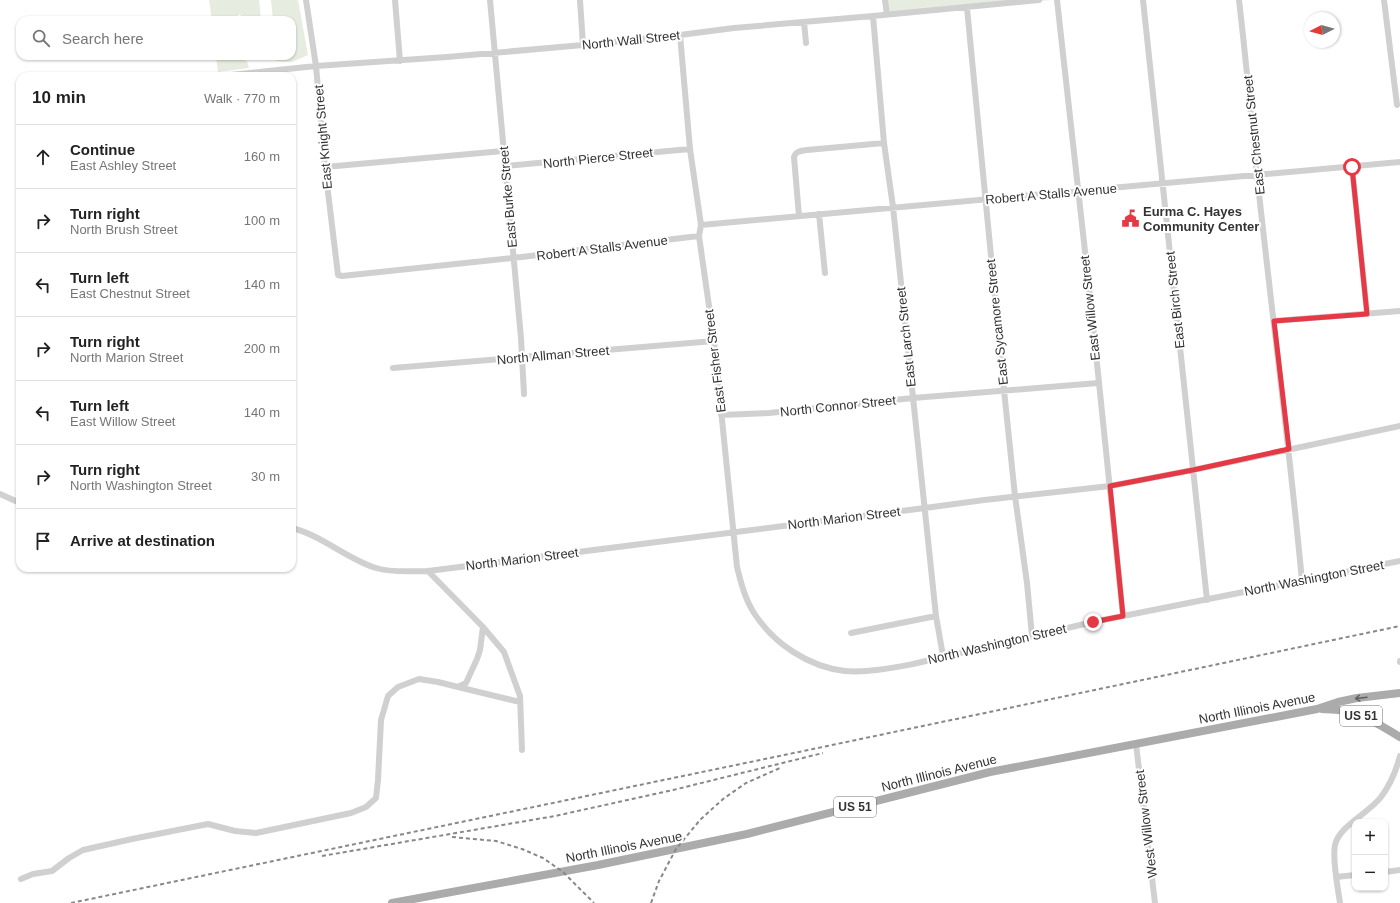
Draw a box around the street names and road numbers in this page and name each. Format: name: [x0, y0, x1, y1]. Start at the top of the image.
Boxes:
street label: North Wall Street: [581, 27, 681, 53]
street label: East Chestnut Street: [1240, 74, 1268, 195]
street label: East Knight Street: [311, 84, 335, 190]
street label: East Burke Street: [496, 145, 520, 248]
street label: North Pierce Street: [542, 145, 654, 171]
street label: Robert A Stalls Avenue: [985, 181, 1117, 207]
street label: Robert A Stalls Avenue: [536, 233, 668, 263]
street label: East Birch Street: [1162, 250, 1188, 349]
street label: East Willow Street: [1077, 254, 1103, 361]
street label: East Sycamore Street: [983, 258, 1011, 386]
street label: East Larch Street: [893, 286, 919, 388]
street label: East Fisher Street: [701, 308, 729, 414]
street label: North Allman Street: [496, 343, 610, 367]
street label: North Connor Street: [779, 392, 897, 420]
street label: North Marion Street: [787, 504, 902, 532]
street label: North Marion Street: [465, 545, 580, 573]
street label: North Washington Street: [1243, 557, 1385, 599]
street label: North Washington Street: [926, 621, 1068, 667]
street label: North Illinois Avenue: [1198, 689, 1316, 727]
road number: US 51: [1340, 706, 1382, 726]
street label: North Illinois Avenue: [880, 751, 998, 795]
street label: West Willow Street: [1132, 769, 1160, 879]
road number: US 51: [834, 797, 876, 817]
street label: North Illinois Avenue: [565, 828, 683, 866]

